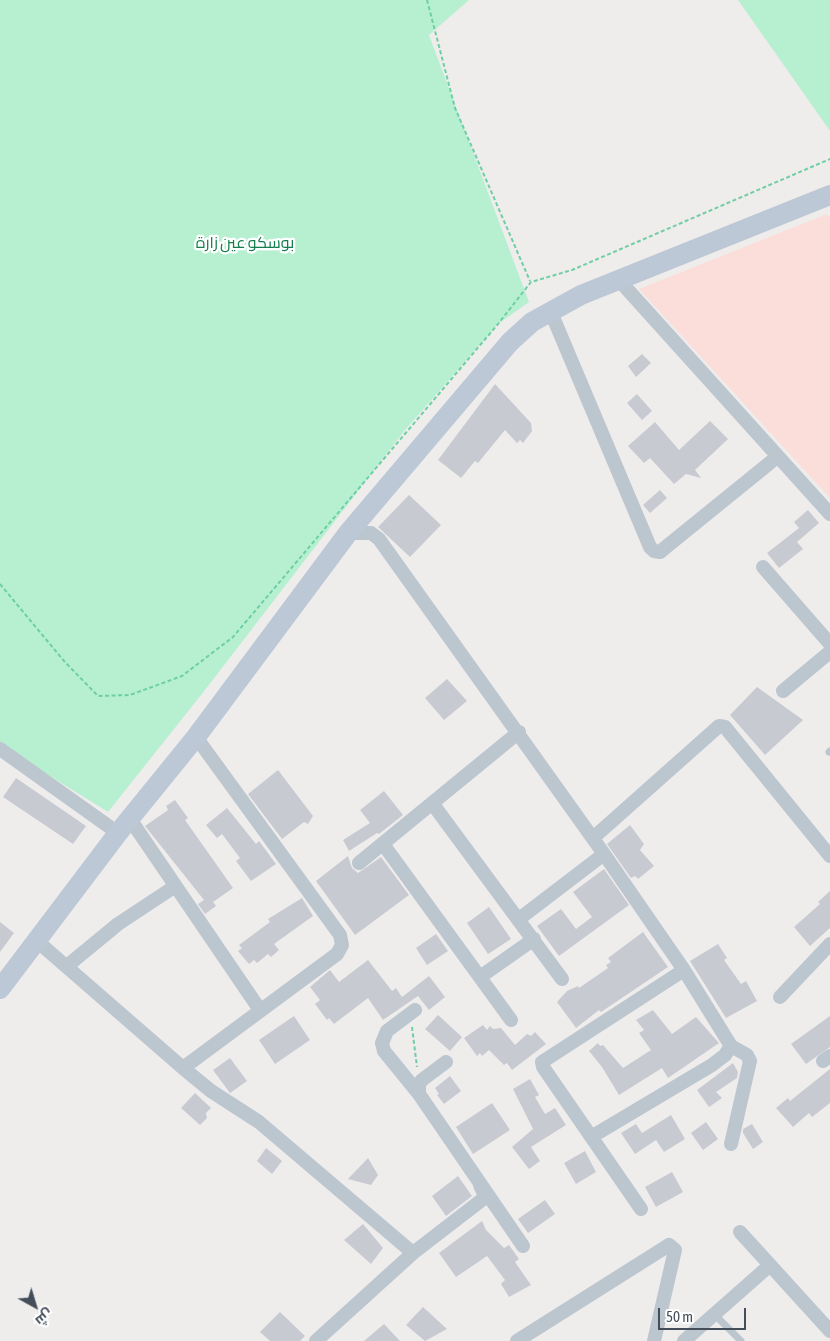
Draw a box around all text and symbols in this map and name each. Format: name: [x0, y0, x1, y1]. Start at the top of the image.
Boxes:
park label: بوسكو عين زارة: [196, 233, 294, 253]
north arrow: [10, 1281, 60, 1331]
scale bar: [660, 1298, 748, 1330]
text: ش: [32, 1306, 56, 1330]
text: 50 m: [666, 1308, 693, 1325]

